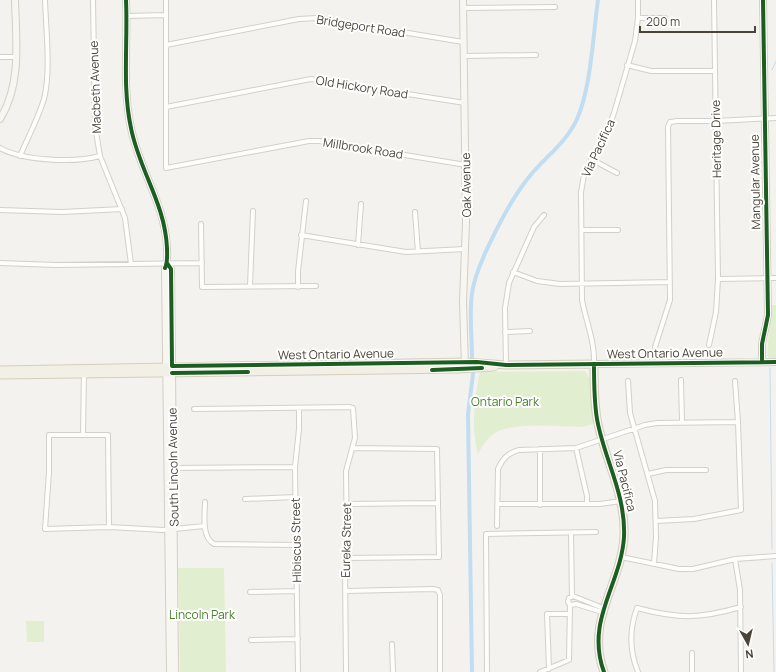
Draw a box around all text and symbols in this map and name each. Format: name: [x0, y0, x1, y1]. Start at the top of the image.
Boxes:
scale bar: [640, 8, 755, 34]
street label: Bridgeport Road: [315, 11, 407, 41]
text: 200 m: [646, 13, 680, 30]
street label: Macbeth Avenue: [85, 40, 105, 134]
street label: Old Hickory Road: [315, 71, 409, 103]
street label: Heritage Drive: [707, 100, 725, 178]
street label: Via Pacifica: [577, 116, 619, 180]
street label: Millbrook Road: [322, 133, 404, 163]
street label: Mangular Avenue: [746, 134, 764, 230]
street label: Oak Avenue: [457, 152, 475, 218]
street label: West Ontario Avenue: [607, 343, 723, 363]
street label: West Ontario Avenue: [278, 344, 394, 364]
park label: Ontario Park: [471, 393, 540, 410]
street label: South Lincoln Avenue: [163, 407, 183, 527]
street label: Via Pacifica: [609, 449, 641, 513]
street label: Hibiscus Street: [287, 497, 305, 583]
street label: Eureka Street: [337, 502, 355, 578]
park label: Lincoln Park: [169, 606, 236, 623]
north arrow: [728, 624, 768, 664]
text: N: [744, 646, 754, 662]

